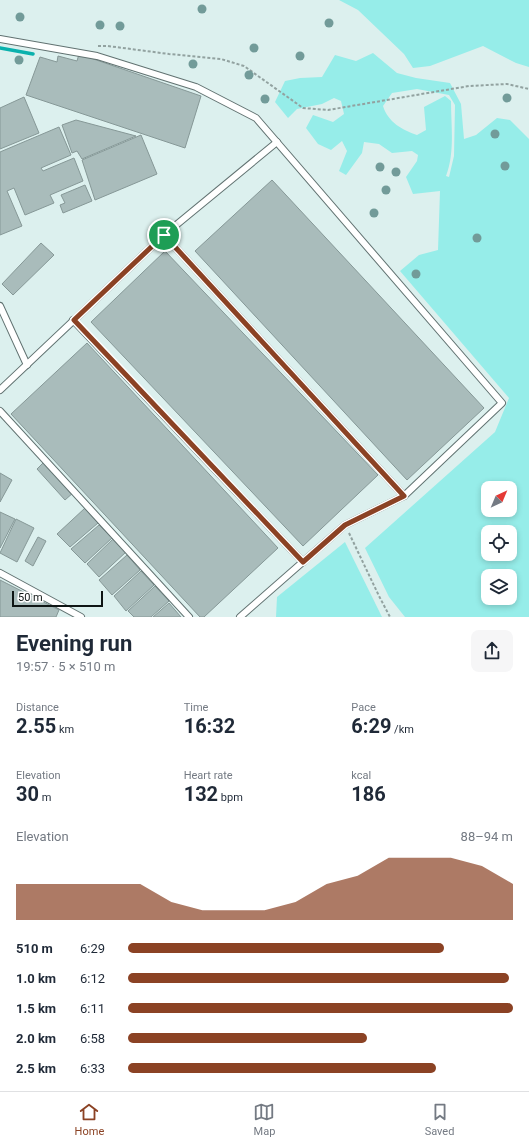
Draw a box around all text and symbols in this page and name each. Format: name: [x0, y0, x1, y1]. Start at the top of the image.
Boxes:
pin: [147, 218, 181, 252]
icon: arrive: [153, 224, 175, 246]
north arrow: [481, 481, 517, 517]
map controls: [481, 481, 517, 605]
button: locate: [481, 525, 517, 561]
button: layers: [481, 569, 517, 605]
scale bar: [12, 589, 103, 608]
text: 50 m: [18, 591, 43, 604]
button: share: [471, 630, 513, 672]
text: Evening run: [16, 631, 132, 656]
text: 19:57 · 5 × 510 m: [16, 659, 115, 674]
text: Distance: [16, 701, 59, 714]
text: Time: [184, 701, 208, 714]
text: Pace: [351, 701, 376, 714]
text: 2.55: [16, 714, 56, 738]
text: 16:32: [184, 714, 235, 738]
text: 6:29: [351, 714, 391, 738]
text: km: [56, 723, 74, 736]
text: /km: [391, 723, 414, 736]
text: Elevation: [16, 769, 61, 782]
text: Heart rate: [184, 769, 233, 782]
text: kcal: [351, 769, 371, 782]
text: 30: [16, 782, 39, 806]
text: 132: [184, 782, 218, 806]
text: 186: [351, 782, 386, 806]
text: m: [39, 791, 51, 804]
text: bpm: [218, 791, 243, 804]
text: Elevation: [16, 829, 69, 844]
text: 88–94 m: [461, 829, 513, 844]
text: 510 m: [16, 941, 53, 956]
text: 6:29: [80, 941, 105, 956]
text: 1.0 km: [16, 971, 56, 986]
text: 6:12: [80, 971, 105, 986]
text: 1.5 km: [16, 1001, 56, 1016]
text: 6:11: [80, 1001, 105, 1016]
text: 2.0 km: [16, 1031, 56, 1046]
text: 6:58: [80, 1031, 105, 1046]
text: 2.5 km: [16, 1061, 56, 1076]
text: 6:33: [80, 1061, 105, 1076]
tab: Home: [75, 1101, 104, 1138]
tab: Map: [253, 1101, 275, 1138]
tab: Saved: [425, 1101, 454, 1138]

